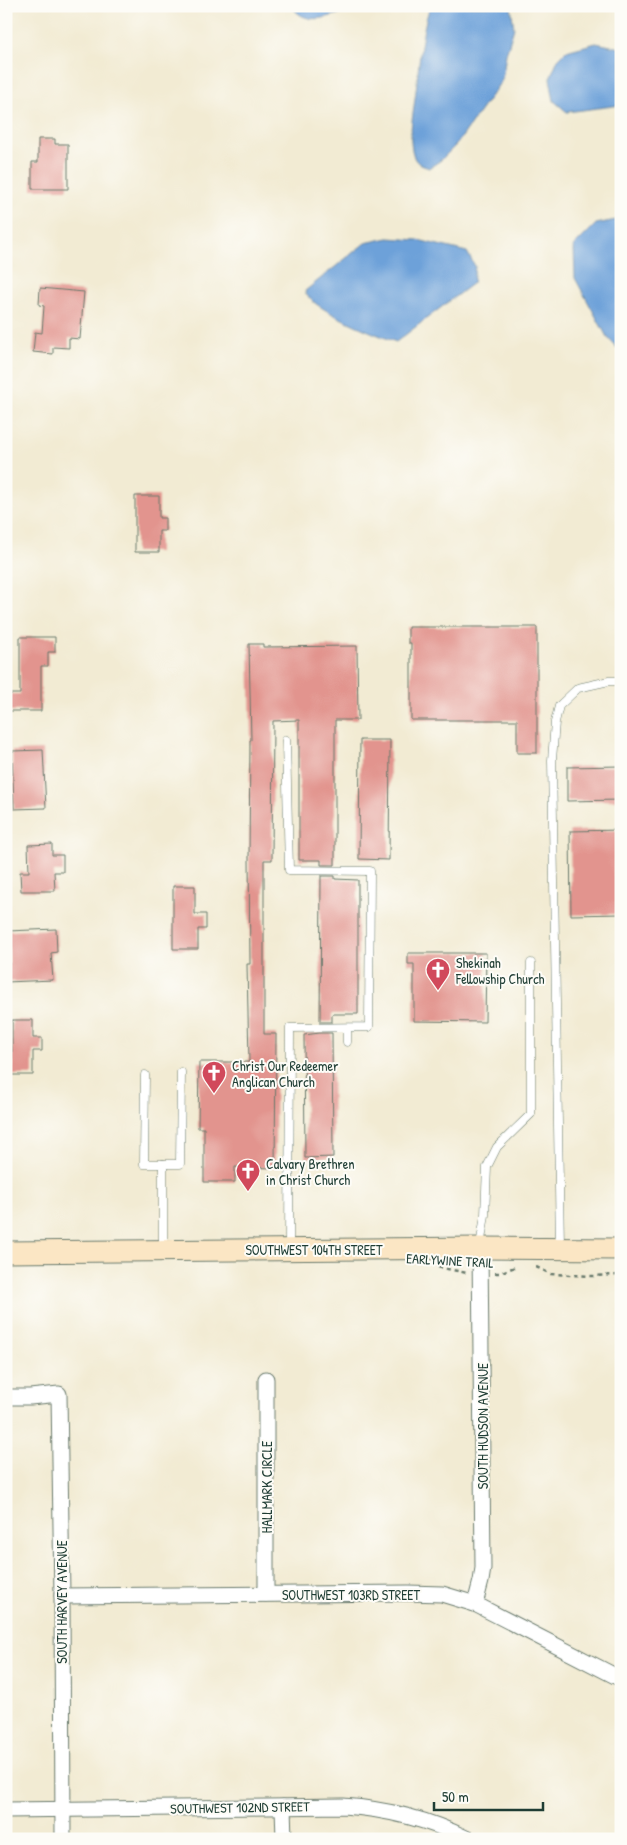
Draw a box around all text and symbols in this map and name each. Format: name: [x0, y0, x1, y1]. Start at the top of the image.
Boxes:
place label: Shekinah Fellowship Church: [455, 953, 545, 989]
church icon: Shekinah Fellowship Church: [425, 957, 451, 991]
place label: Christ Our Redeemer Anglican Church: [232, 1056, 339, 1092]
church icon: Christ Our Redeemer Anglican Church: [201, 1060, 227, 1094]
place label: Calvary Brethren in Christ Church: [266, 1154, 355, 1189]
church icon: Calvary Brethren in Christ Church: [235, 1158, 261, 1192]
street label: SOUTHWEST 104TH STREET: [245, 1240, 383, 1259]
street label: EARLYWINE TRAIL: [406, 1248, 494, 1272]
street label: SOUTH HUDSON AVENUE: [473, 1363, 492, 1489]
street label: HALLMARK CIRCLE: [257, 1441, 276, 1533]
street label: SOUTH HARVEY AVENUE: [52, 1540, 71, 1664]
street label: SOUTHWEST 103RD STREET: [282, 1585, 421, 1604]
scale bar: [434, 1780, 543, 1812]
text: 50 m: [442, 1786, 469, 1807]
street label: SOUTHWEST 102ND STREET: [170, 1796, 310, 1818]

